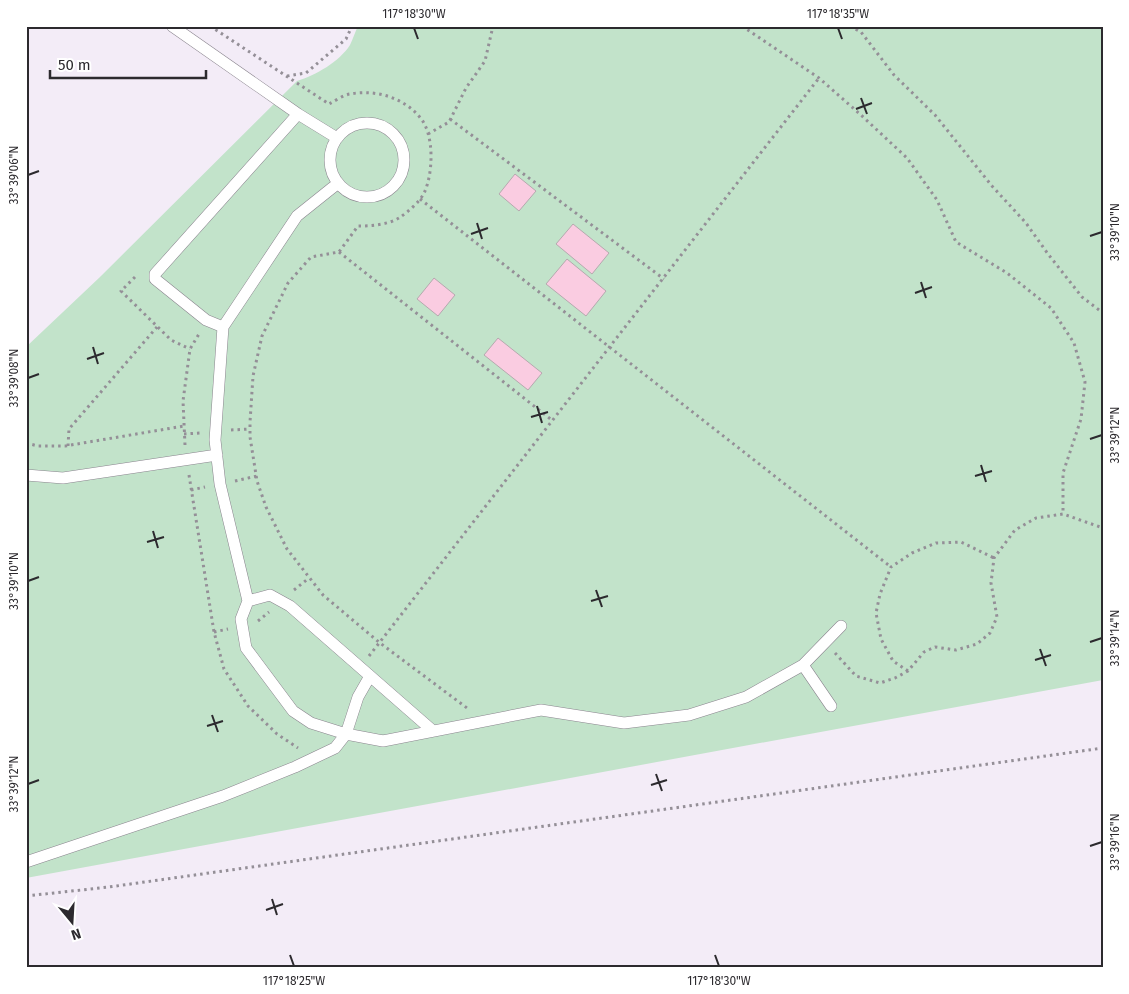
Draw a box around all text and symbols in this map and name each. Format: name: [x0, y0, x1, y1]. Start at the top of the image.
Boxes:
text: 117°18'30"W: [382, 7, 446, 21]
text: 117°18'35"W: [807, 7, 869, 21]
scale bar: [50, 48, 206, 80]
text: 50 m: [58, 56, 91, 74]
text: 33°39'06"N: [7, 146, 21, 204]
text: 33°39'10"N: [1108, 203, 1122, 261]
text: 33°39'08"N: [7, 348, 21, 408]
text: 33°39'12"N: [1108, 406, 1122, 464]
text: 33°39'10"N: [7, 552, 21, 610]
text: 33°39'14"N: [1108, 610, 1122, 667]
text: 33°39'12"N: [7, 755, 21, 813]
text: 33°39'16"N: [1108, 813, 1122, 871]
north arrow: [48, 896, 98, 946]
text: N: [69, 924, 83, 943]
text: 117°18'25"W: [263, 974, 325, 988]
text: 117°18'30"W: [687, 974, 751, 988]

